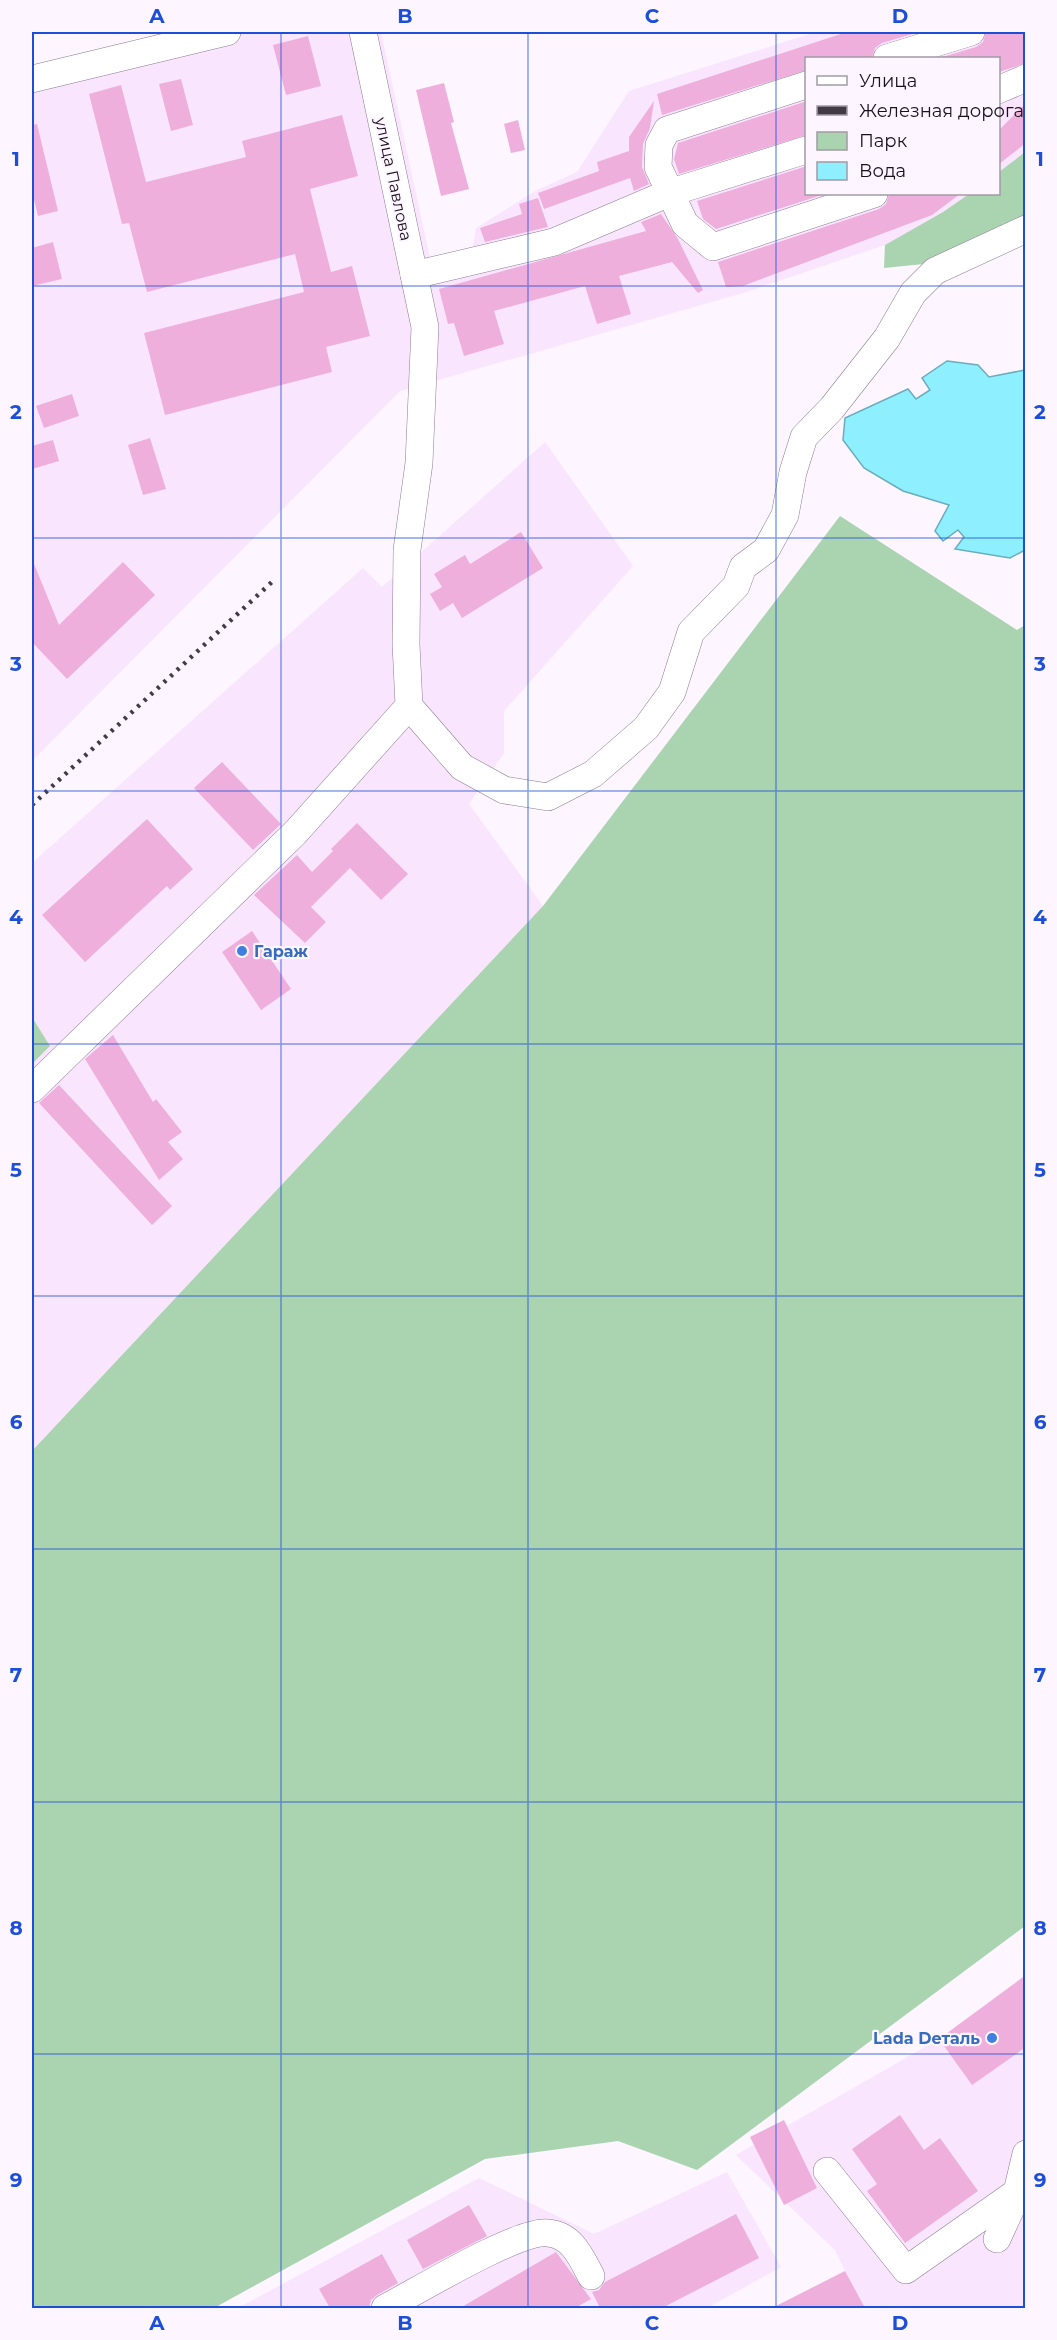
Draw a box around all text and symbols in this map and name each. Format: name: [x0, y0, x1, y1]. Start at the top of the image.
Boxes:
text: A: [148, 4, 165, 28]
text: B: [397, 4, 413, 28]
text: C: [645, 4, 660, 28]
text: D: [892, 4, 908, 28]
legend: [805, 57, 1000, 195]
text: Улица: [859, 70, 917, 92]
text: Железная дорога: [859, 100, 1024, 122]
street label: улица Павлова: [371, 115, 416, 243]
text: Парк: [859, 130, 908, 152]
text: 1: [12, 147, 20, 171]
text: 1: [1036, 147, 1044, 171]
text: Вода: [859, 160, 906, 182]
text: 2: [10, 400, 22, 424]
text: 2: [1034, 400, 1046, 424]
text: 3: [9, 652, 22, 676]
text: 3: [1033, 652, 1046, 676]
text: 4: [9, 905, 23, 929]
text: 4: [1033, 905, 1047, 929]
place label: Гараж: [254, 942, 308, 961]
marker: Гараж: [235, 944, 249, 958]
text: 5: [10, 1158, 22, 1182]
text: 5: [1034, 1158, 1046, 1182]
text: 6: [10, 1410, 23, 1434]
text: 6: [1034, 1410, 1047, 1434]
text: 7: [10, 1663, 22, 1687]
text: 7: [1034, 1663, 1046, 1687]
text: 8: [9, 1916, 23, 1940]
text: 8: [1033, 1916, 1047, 1940]
place label: Lada Dеталь: [873, 2029, 980, 2048]
marker: Lada Dеталь: [985, 2031, 999, 2045]
text: 9: [10, 2168, 22, 2192]
text: 9: [1034, 2168, 1046, 2192]
text: A: [148, 2311, 165, 2335]
text: B: [397, 2311, 413, 2335]
text: C: [645, 2311, 660, 2335]
text: D: [892, 2311, 908, 2335]

